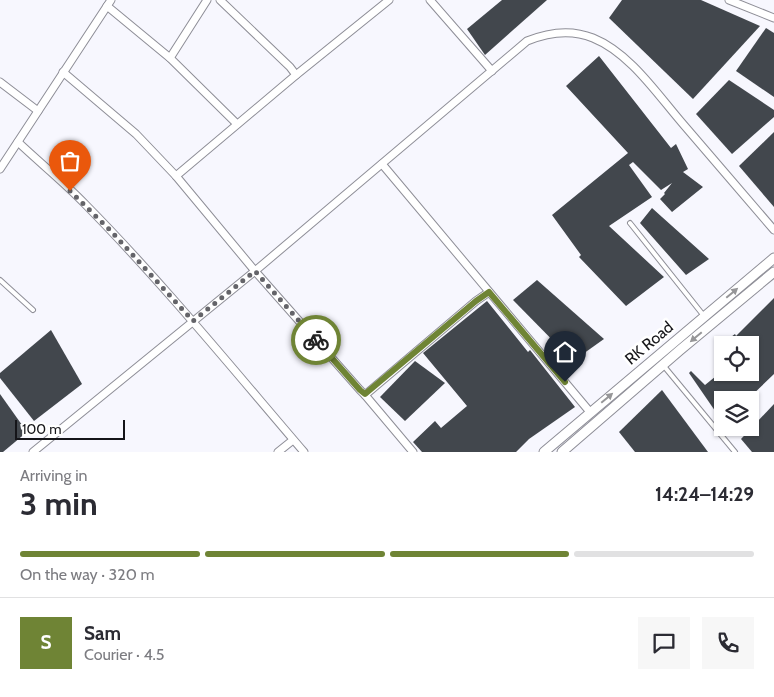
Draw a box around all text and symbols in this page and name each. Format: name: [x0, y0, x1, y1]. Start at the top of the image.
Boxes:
pin: [49, 140, 91, 191]
icon: bag: [56, 147, 84, 175]
one-way arrow: [725, 288, 738, 299]
courier: [291, 315, 341, 365]
street label: RK Road: [621, 317, 677, 369]
icon: bike: [302, 326, 330, 354]
pin: [544, 331, 586, 382]
one-way arrow: [690, 331, 703, 342]
map controls: [714, 336, 759, 436]
button: locate: [714, 336, 759, 381]
icon: home: [551, 338, 579, 366]
button: layers: [714, 391, 759, 436]
one-way arrow: [601, 392, 614, 403]
scale bar: [15, 417, 125, 440]
text: 100 m: [22, 420, 62, 438]
text: Arriving in: [20, 466, 87, 485]
text: 14:24–14:29: [655, 483, 754, 506]
text: 3 min: [20, 484, 98, 523]
text: On the way · 320 m: [20, 565, 154, 584]
button: chat: [638, 617, 690, 669]
button: phone: [702, 617, 754, 669]
text: Sam: [84, 622, 121, 645]
text: S: [40, 631, 52, 654]
text: Courier · 4.5: [84, 645, 165, 664]

